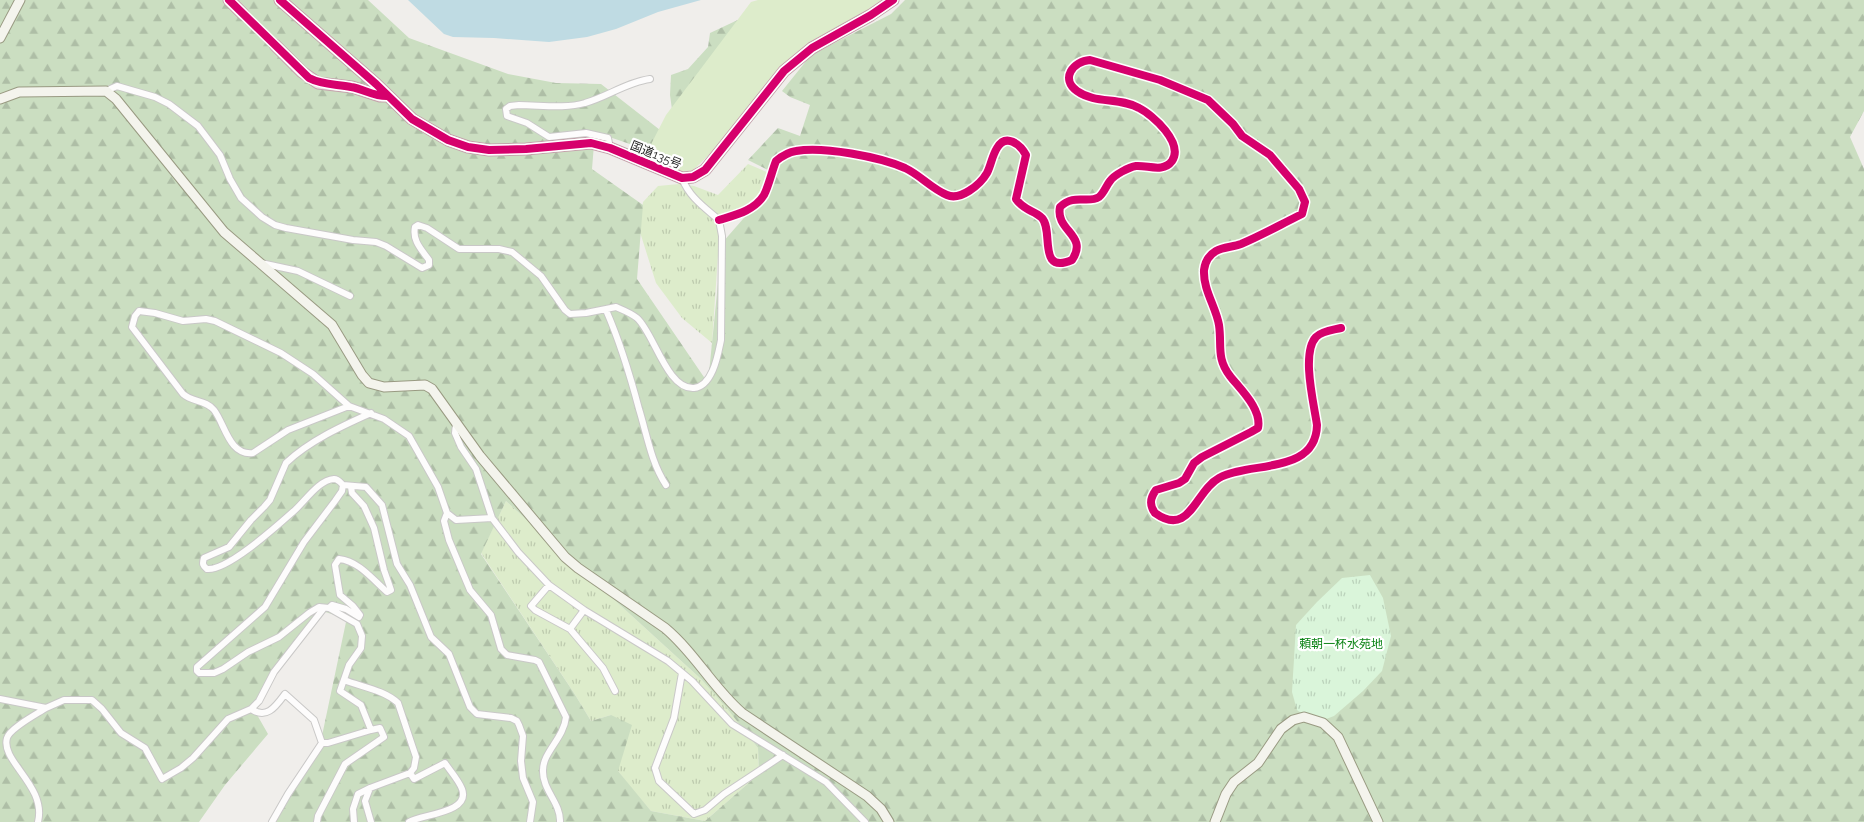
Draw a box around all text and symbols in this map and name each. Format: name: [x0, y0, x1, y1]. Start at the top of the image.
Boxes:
street label: 国道135号: [628, 138, 684, 172]
park label: 頼朝一杯水苑地: [1299, 637, 1383, 651]

